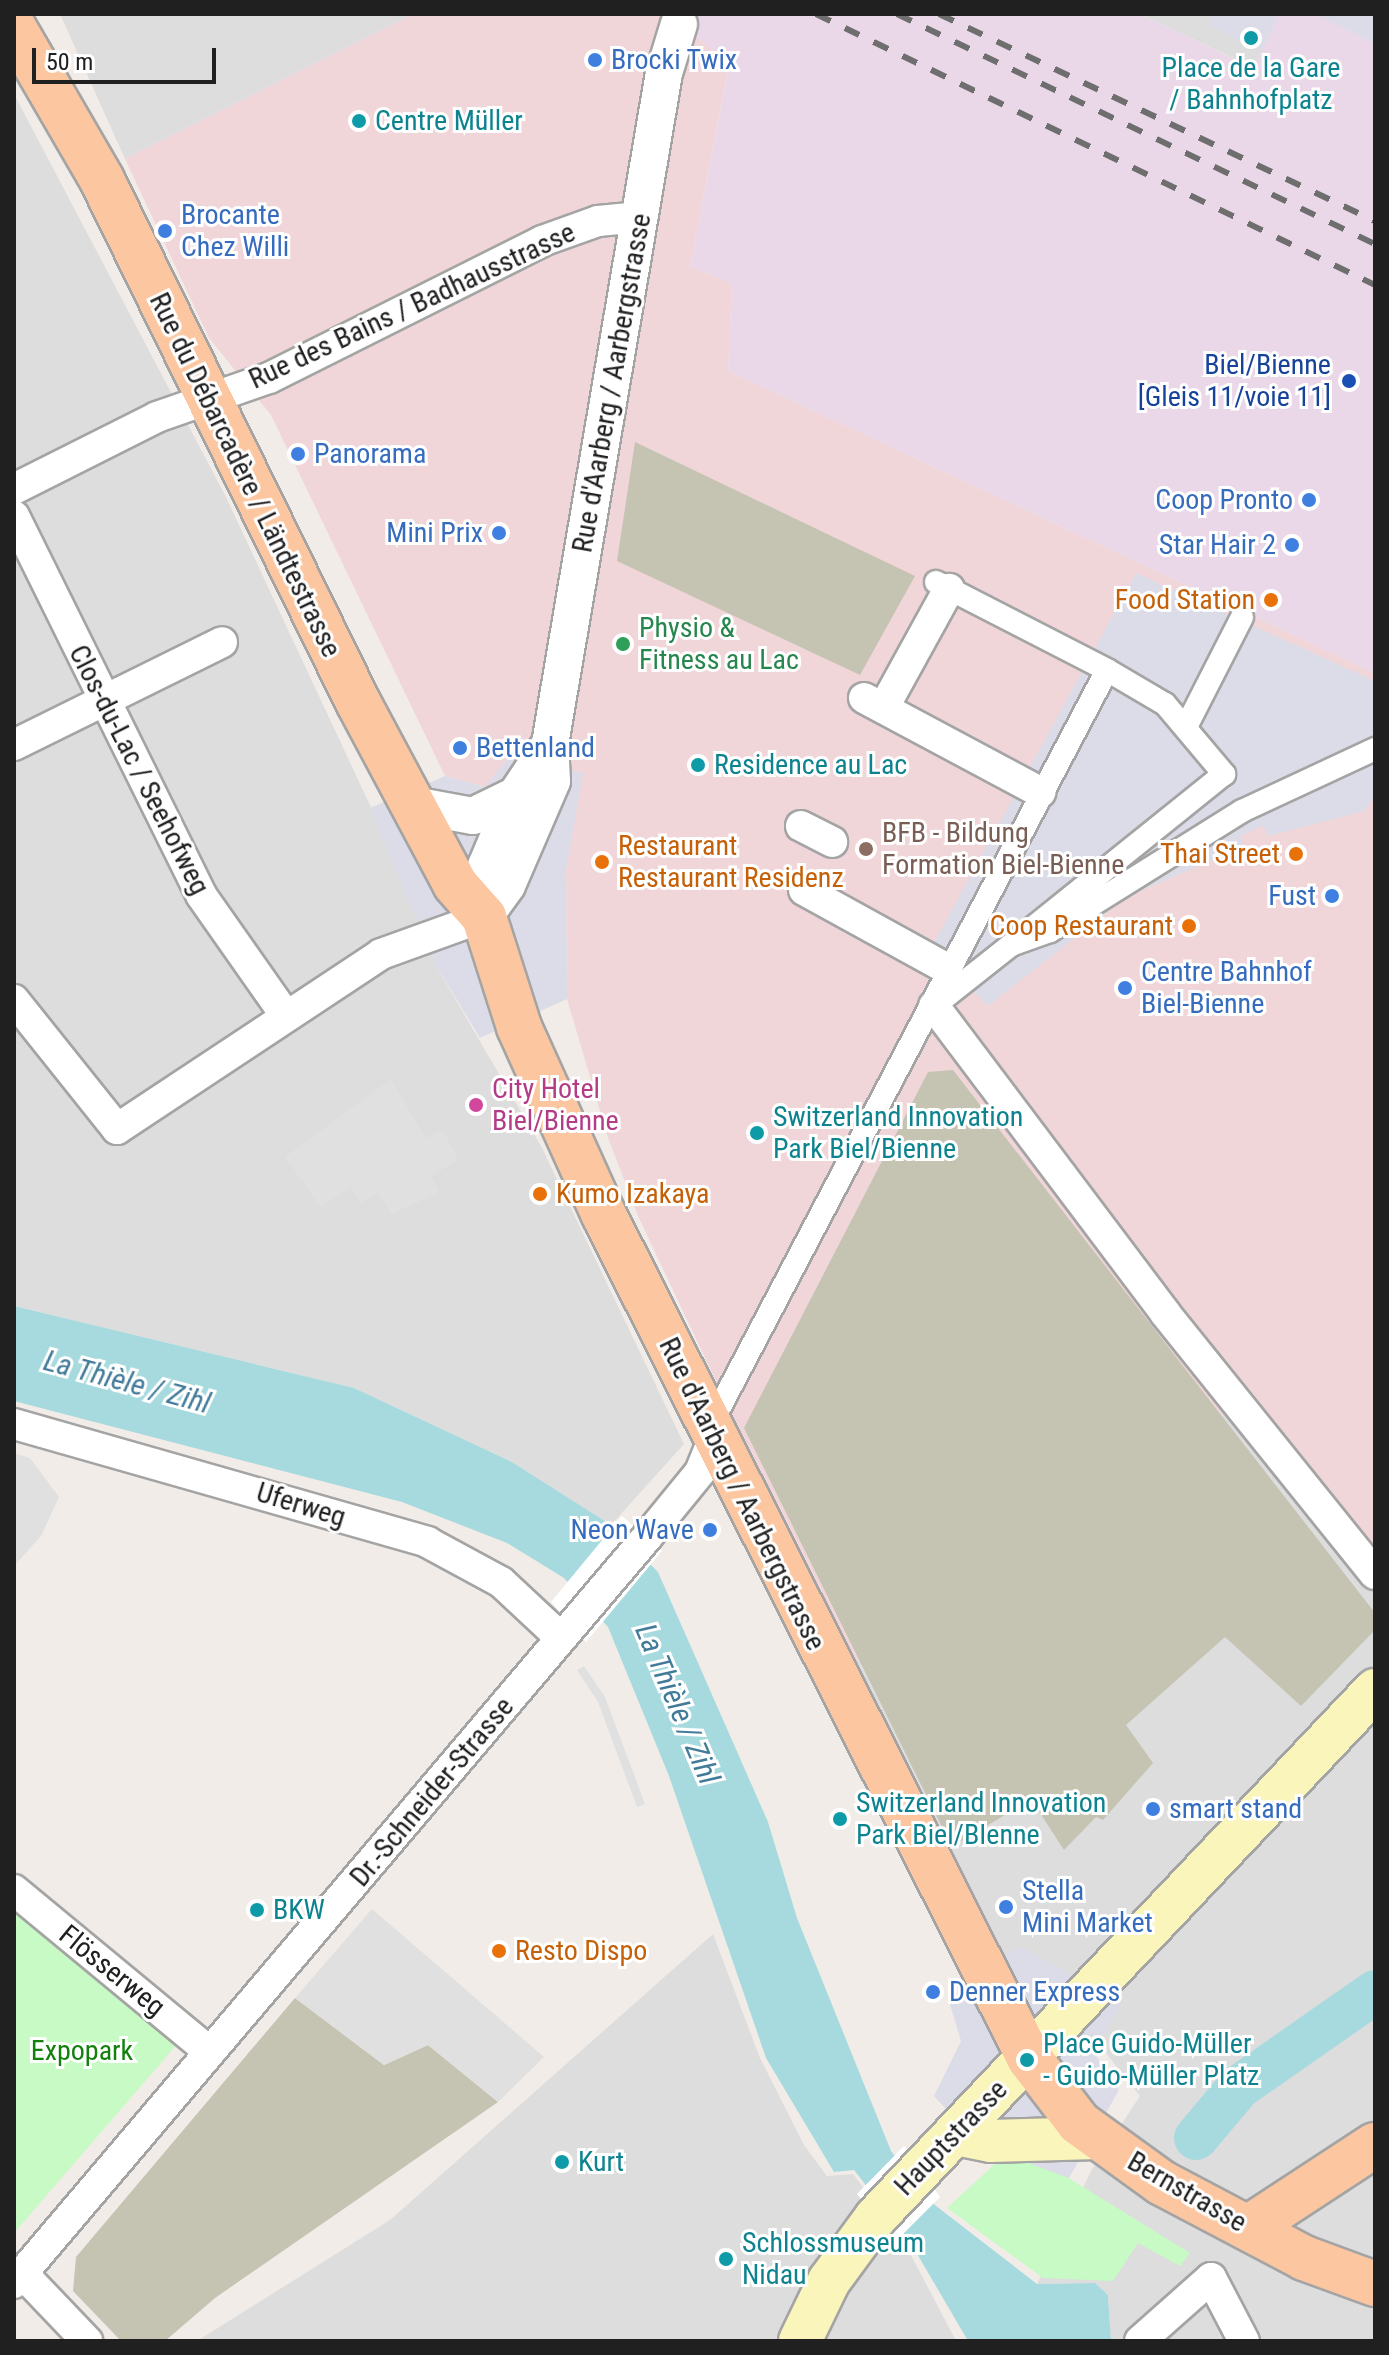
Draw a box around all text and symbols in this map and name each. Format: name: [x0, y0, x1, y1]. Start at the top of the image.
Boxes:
marker: Place de la Gare / Bahnhofplatz: [1242, 29, 1260, 47]
scale bar: [36, 32, 220, 82]
place label: Brocki Twix: [611, 43, 738, 77]
text: 50 m: [46, 48, 93, 76]
marker: Brocki Twix: [586, 51, 604, 69]
place label: Place de la Gare / Bahnhofplatz: [1162, 51, 1340, 117]
place label: Centre Müller: [375, 104, 523, 138]
marker: Centre Müller: [350, 112, 368, 130]
place label: Brocante Chez Willi: [181, 198, 289, 264]
street label: Rue d'Aarberg / Aarbergstrasse: [566, 211, 658, 555]
street label: Rue des Bains / Badhausstrasse: [244, 216, 580, 396]
marker: Brocante Chez Willi: [156, 222, 174, 240]
street label: Rue du Débarcadère / Ländtestrasse: [142, 287, 348, 663]
place label: Biel/Bienne [Gleis 11/voie 11]: [1138, 348, 1331, 414]
marker: Biel/Bienne [Gleis 11/voie 11]: [1338, 370, 1360, 392]
place label: Panorama: [314, 437, 426, 471]
marker: Panorama: [289, 445, 307, 463]
place label: Coop Pronto: [1155, 483, 1293, 517]
marker: Coop Pronto: [1300, 491, 1318, 509]
place label: Mini Prix: [386, 516, 483, 550]
marker: Mini Prix: [490, 524, 508, 542]
place label: Star Hair 2: [1159, 528, 1276, 562]
marker: Star Hair 2: [1283, 536, 1301, 554]
place label: Food Station: [1115, 583, 1255, 617]
marker: Food Station: [1262, 591, 1280, 609]
place label: Physio & Fitness au Lac: [639, 611, 799, 677]
marker: Physio & Fitness au Lac: [614, 635, 632, 653]
street label: Clos-du-Lac / Seehofweg: [61, 640, 217, 900]
place label: Bettenland: [476, 731, 595, 765]
marker: Bettenland: [451, 739, 469, 757]
place label: Residence au Lac: [714, 748, 907, 782]
marker: Residence au Lac: [689, 756, 707, 774]
place label: BFB - Bildung Formation Biel-Bienne: [882, 816, 1124, 882]
place label: Restaurant Restaurant Residenz: [618, 829, 844, 895]
place label: Thai Street: [1160, 837, 1280, 871]
marker: BFB - Bildung Formation Biel-Bienne: [857, 840, 875, 858]
marker: Thai Street: [1287, 845, 1305, 863]
marker: Restaurant Restaurant Residenz: [593, 853, 611, 871]
place label: Fust: [1268, 879, 1316, 913]
marker: Fust: [1323, 887, 1341, 905]
place label: Coop Restaurant: [990, 909, 1173, 943]
marker: Coop Restaurant: [1180, 917, 1198, 935]
place label: Centre Bahnhof Biel-Bienne: [1141, 955, 1312, 1021]
marker: Centre Bahnhof Biel-Bienne: [1116, 979, 1134, 997]
place label: City Hotel Biel/Bienne: [492, 1072, 619, 1138]
marker: City Hotel Biel/Bienne: [467, 1096, 485, 1114]
place label: Switzerland Innovation Park Biel/Bienne: [773, 1100, 1023, 1166]
marker: Switzerland Innovation Park Biel/Bienne: [748, 1124, 766, 1142]
place label: Kumo Izakaya: [556, 1177, 709, 1211]
marker: Kumo Izakaya: [531, 1185, 549, 1203]
street label: Rue d'Aarberg / Aarbergstrasse: [652, 1332, 832, 1656]
water label: La Thièle / Zihl: [40, 1342, 214, 1422]
street label: Uferweg: [252, 1476, 350, 1534]
place label: Neon Wave: [570, 1513, 694, 1547]
marker: Neon Wave: [701, 1521, 719, 1539]
water label: La Thièle / Zihl: [627, 1618, 727, 1790]
street label: Dr.-Schneider-Strasse: [343, 1691, 521, 1893]
place label: Switzerland Innovation Park Biel/BIenne: [856, 1786, 1106, 1852]
place label: smart stand: [1169, 1792, 1302, 1826]
marker: smart stand: [1144, 1800, 1162, 1818]
marker: Switzerland Innovation Park Biel/BIenne: [831, 1810, 849, 1828]
place label: Stella Mini Market: [1022, 1874, 1153, 1940]
place label: BKW: [273, 1893, 325, 1927]
marker: Stella Mini Market: [997, 1898, 1015, 1916]
marker: BKW: [248, 1901, 266, 1919]
street label: Flösserweg: [52, 1918, 172, 2024]
place label: Resto Dispo: [515, 1934, 647, 1968]
marker: Resto Dispo: [490, 1942, 508, 1960]
place label: Denner Express: [949, 1975, 1120, 2009]
marker: Denner Express: [924, 1983, 942, 2001]
place label: Place Guido-Müller - Guido-Müller Platz: [1043, 2027, 1259, 2093]
park label: Expopark: [31, 2034, 133, 2068]
marker: Place Guido-Müller - Guido-Müller Platz: [1018, 2051, 1036, 2069]
street label: Hauptstrasse: [888, 2073, 1014, 2203]
place label: Kurt: [578, 2145, 624, 2179]
street label: Bernstrasse: [1122, 2145, 1252, 2239]
marker: Kurt: [553, 2153, 571, 2171]
place label: Schlossmuseum Nidau: [742, 2226, 924, 2292]
marker: Schlossmuseum Nidau: [717, 2250, 735, 2268]

